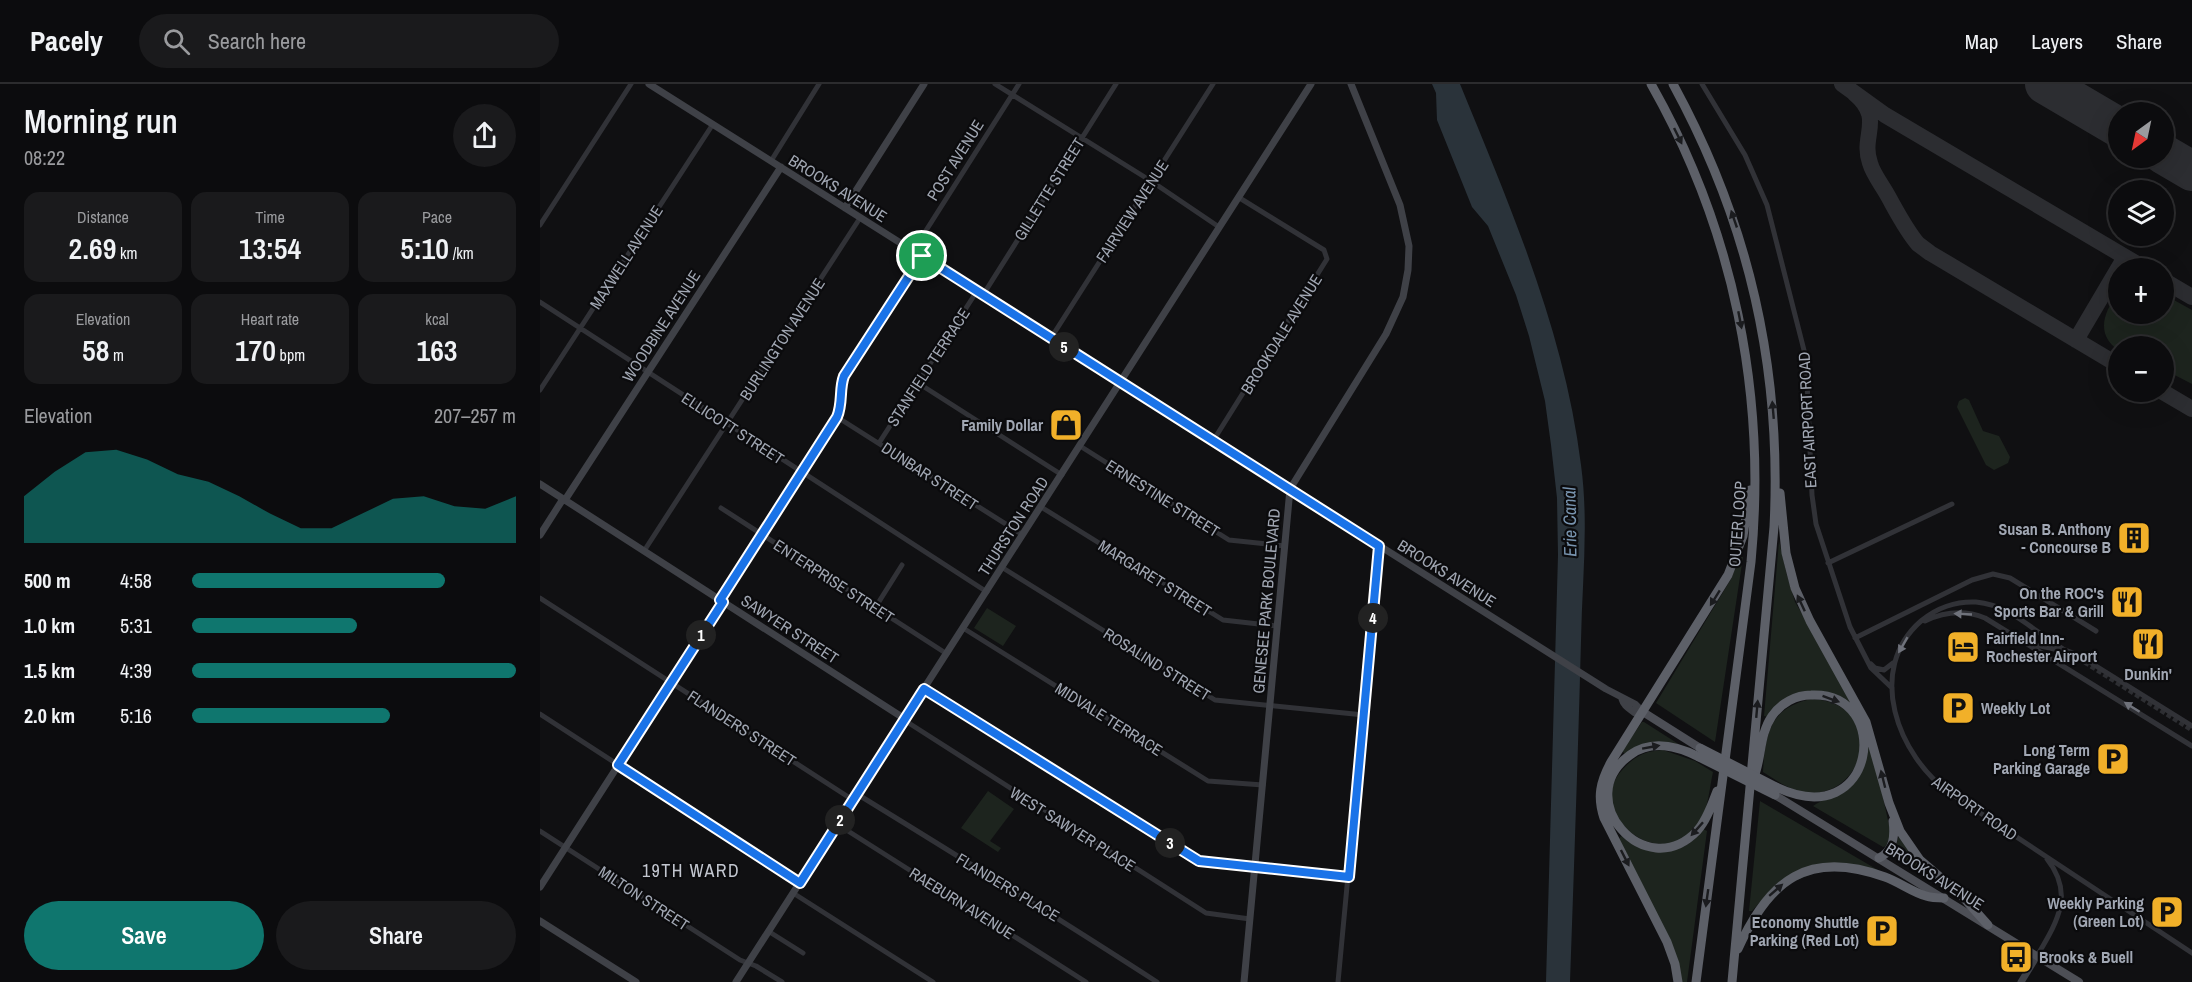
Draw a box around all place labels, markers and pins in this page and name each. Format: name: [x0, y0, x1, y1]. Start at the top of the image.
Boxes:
pin: [896, 230, 947, 281]
pin: 5: [1049, 332, 1079, 362]
shop icon: Family Dollar: [1048, 407, 1084, 443]
place label: Family Dollar: [961, 414, 1044, 436]
place label: Susan B. Anthony - Concourse B: [1998, 518, 2112, 558]
building icon: Susan B. Anthony - Concourse B: [2116, 520, 2152, 556]
place label: On the ROC's Sports Bar & Grill: [1994, 582, 2104, 622]
restaurant icon: On the ROC's Sports Bar & Grill: [2109, 584, 2145, 620]
pin: 4: [1358, 603, 1388, 633]
pin: 1: [686, 620, 716, 650]
restaurant icon: Dunkin': [2130, 626, 2166, 662]
place label: Fairfield Inn- Rochester Airport: [1986, 627, 2098, 667]
hotel icon: Fairfield Inn- Rochester Airport: [1945, 629, 1981, 665]
place label: Dunkin': [2124, 663, 2172, 685]
parking icon: Weekly Lot: [1940, 690, 1976, 726]
place label: Weekly Lot: [1981, 697, 2051, 719]
place label: Long Term Parking Garage: [1993, 739, 2090, 779]
parking icon: Long Term Parking Garage: [2095, 741, 2131, 777]
pin: 2: [825, 805, 855, 835]
pin: 3: [1155, 828, 1185, 858]
place label: Weekly Parking (Green Lot): [2047, 892, 2144, 932]
parking icon: Weekly Parking (Green Lot): [2149, 894, 2185, 930]
place label: Economy Shuttle Parking (Red Lot): [1750, 911, 1859, 951]
parking icon: Economy Shuttle Parking (Red Lot): [1864, 913, 1900, 949]
bus stop icon: Brooks & Buell: [1998, 939, 2034, 975]
place label: Brooks & Buell: [2039, 946, 2133, 968]

